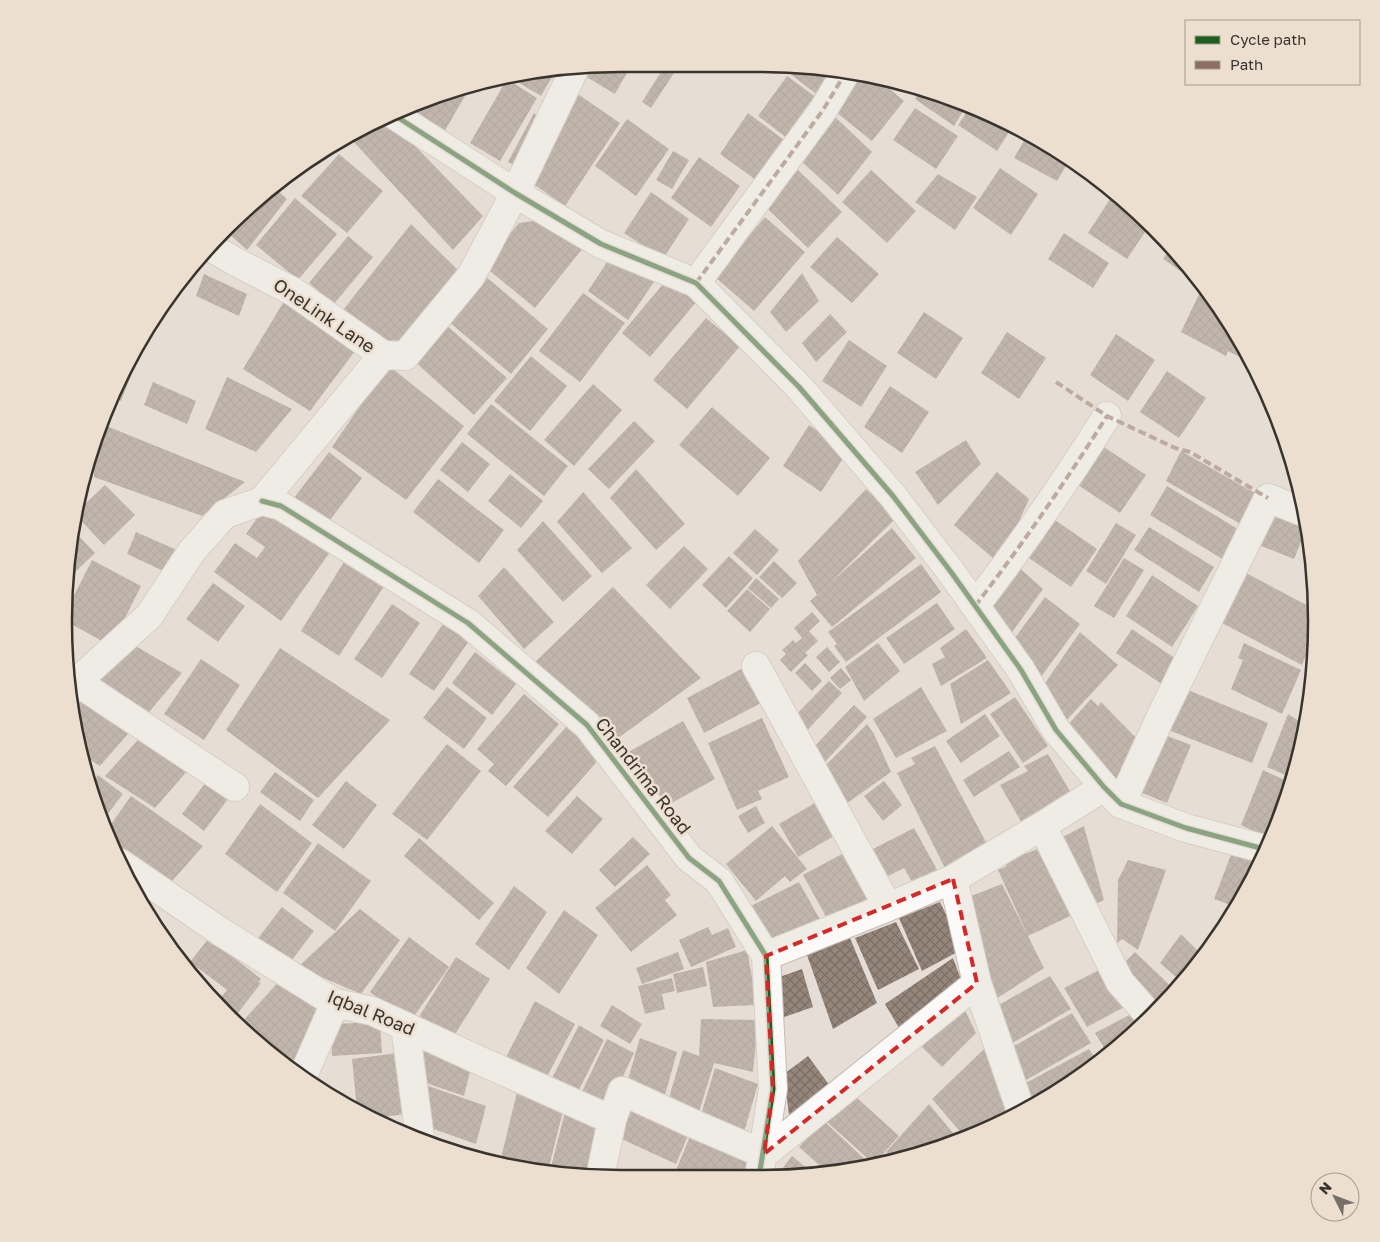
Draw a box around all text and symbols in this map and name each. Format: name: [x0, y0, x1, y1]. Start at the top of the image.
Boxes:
legend: [1185, 20, 1360, 85]
text: Cycle path: [1230, 30, 1306, 48]
text: Path: [1230, 55, 1263, 73]
street label: OneLink Lane: [270, 273, 380, 357]
street label: Chandrima Road: [591, 713, 696, 838]
street label: Iqbal Road: [324, 985, 418, 1040]
north arrow: [1310, 1172, 1360, 1222]
text: N: [1315, 1178, 1335, 1198]

